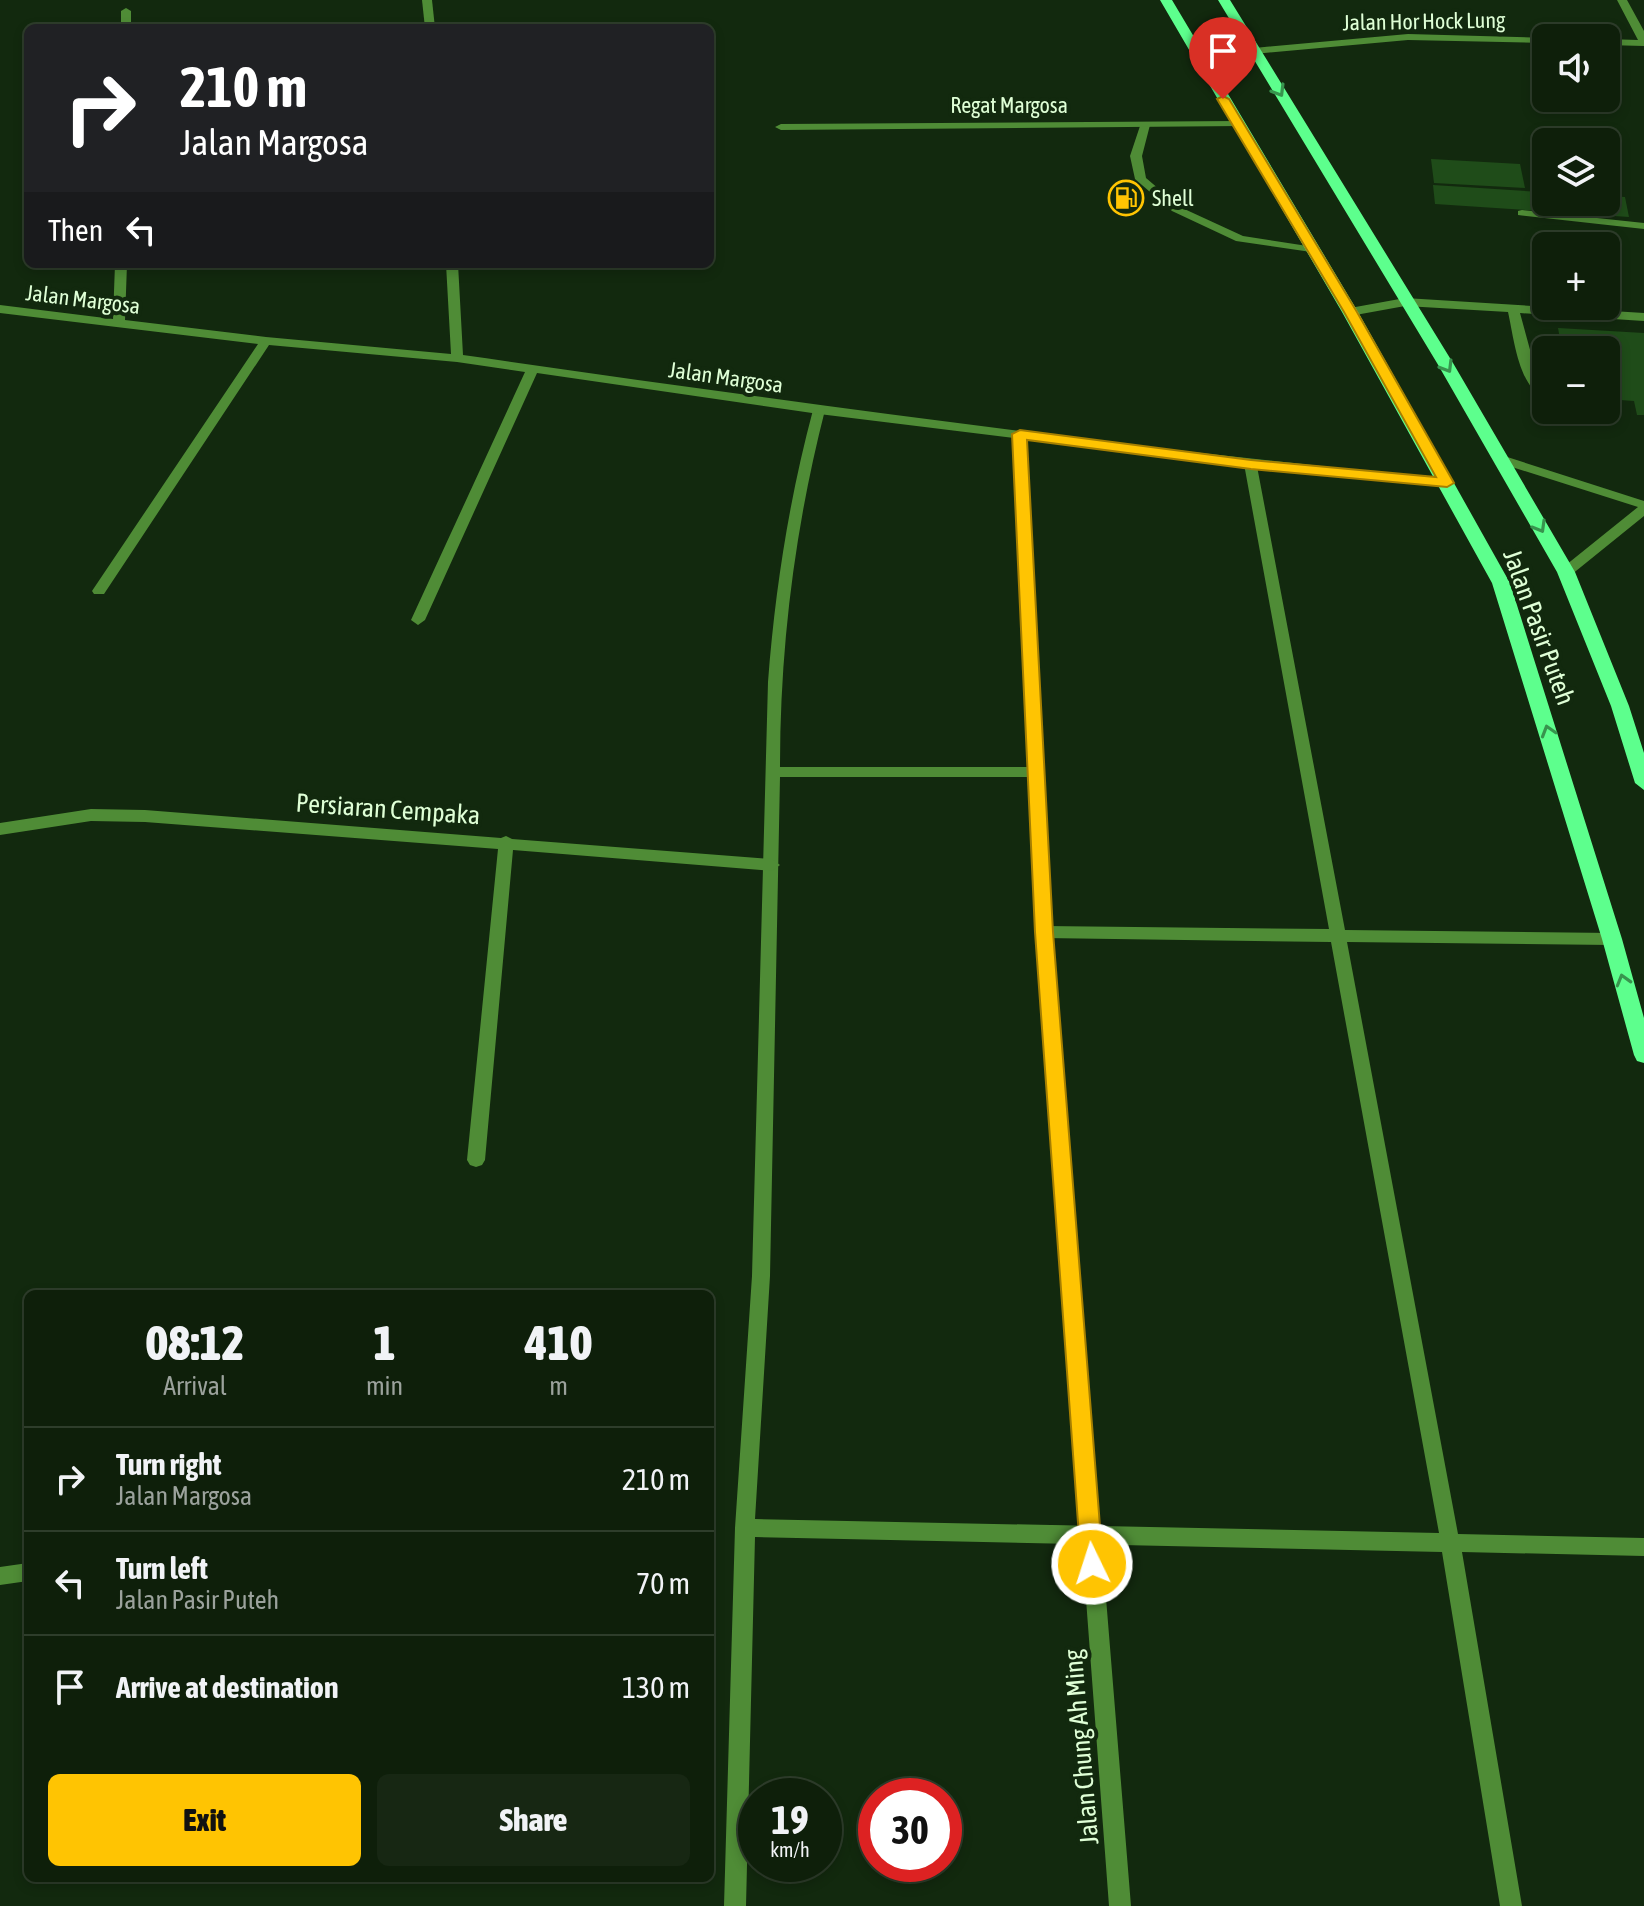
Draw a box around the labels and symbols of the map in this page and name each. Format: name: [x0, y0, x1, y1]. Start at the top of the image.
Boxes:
street label: Jalan Hor Hock Lung: [1342, 7, 1506, 35]
pin: [1189, 17, 1257, 99]
one-way arrow: [1269, 82, 1284, 97]
street label: Regat Margosa: [950, 92, 1068, 118]
fuel station icon: Shell: [1107, 179, 1145, 217]
place label: Shell: [1152, 185, 1194, 211]
street label: Jalan Margosa: [24, 279, 142, 319]
street label: Jalan Margosa: [667, 356, 785, 398]
one-way arrow: [1438, 358, 1453, 373]
one-way arrow: [1530, 518, 1546, 532]
street label: Jalan Pasir Puteh: [1497, 545, 1581, 709]
one-way arrow: [1542, 724, 1558, 738]
street label: Persiaran Cempaka: [295, 788, 481, 830]
one-way arrow: [1616, 973, 1632, 987]
position arrow: [1050, 1522, 1134, 1606]
street label: Jalan Chung Ah Ming: [1057, 1647, 1104, 1846]
speed limit sign: 30: [858, 1778, 962, 1882]

